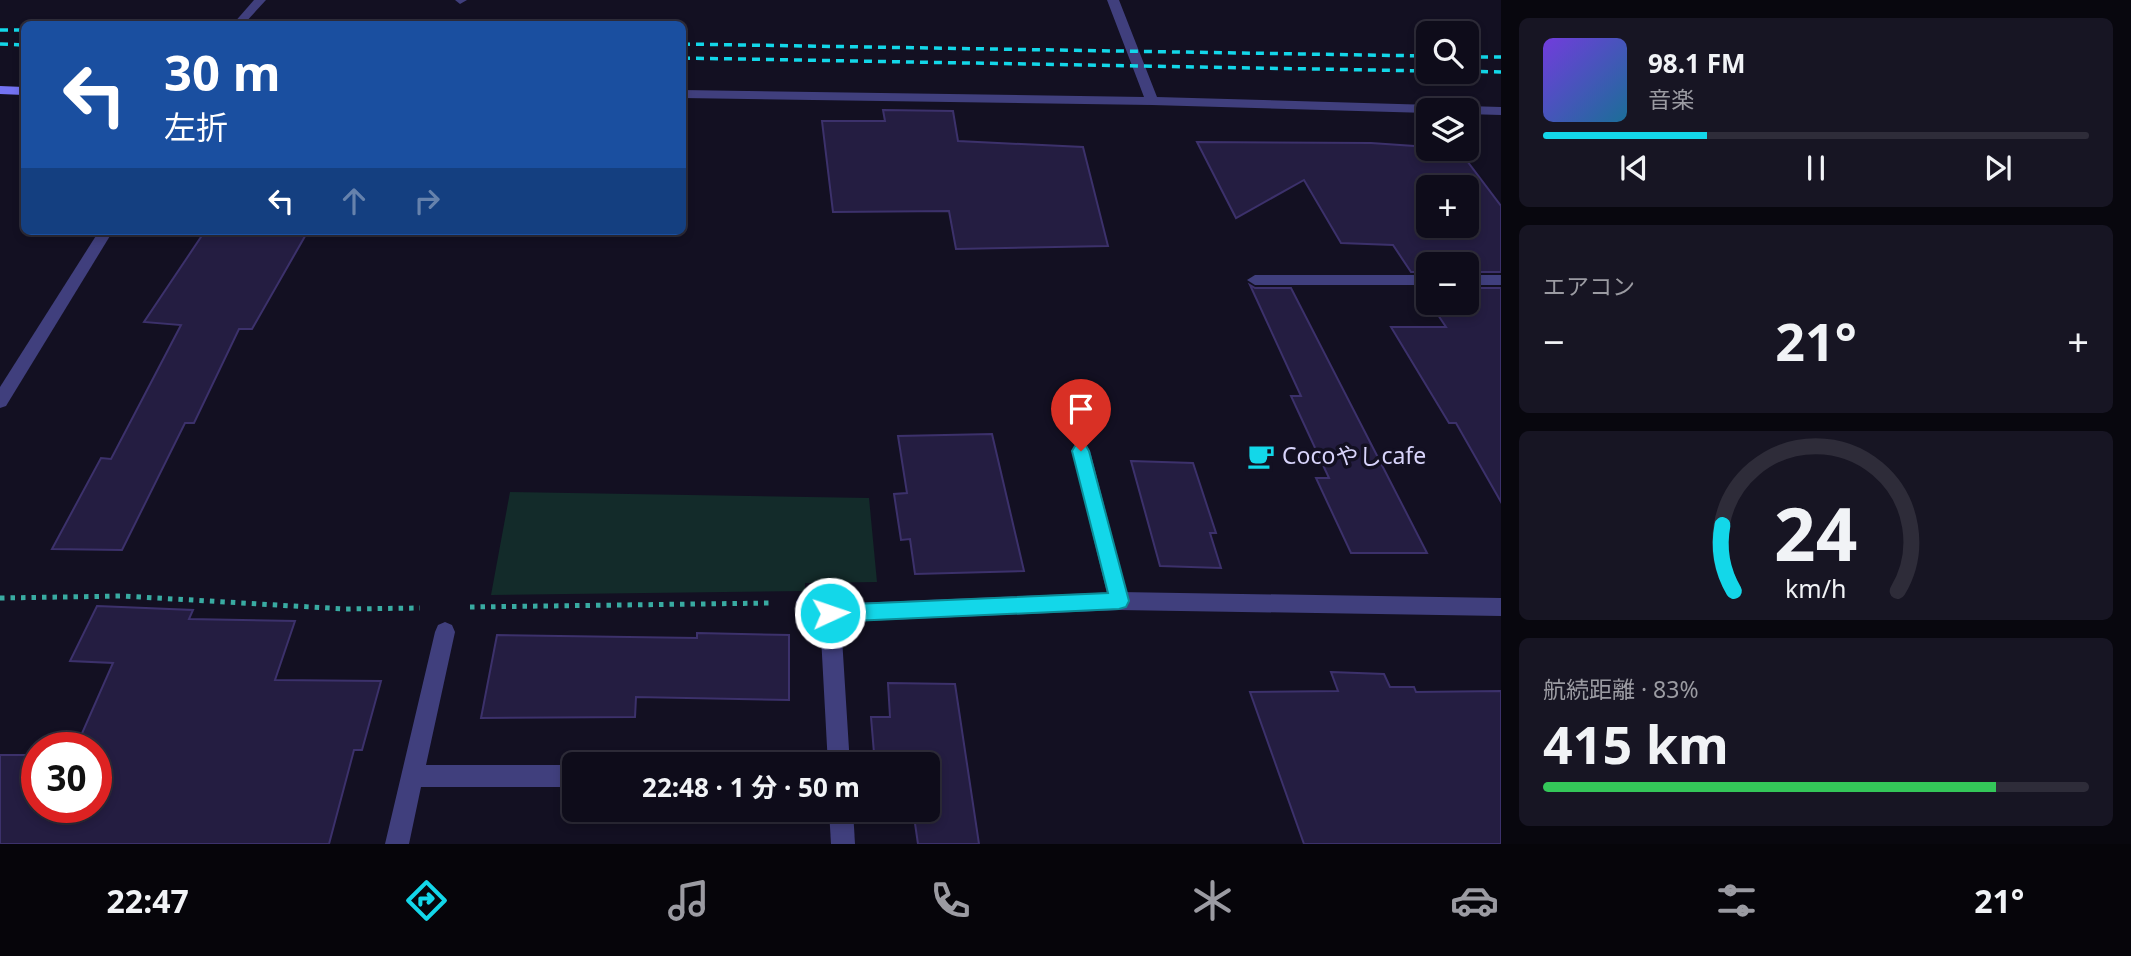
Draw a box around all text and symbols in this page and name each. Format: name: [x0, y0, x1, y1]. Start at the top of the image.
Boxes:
map controls: [1416, 21, 1479, 315]
button: search: [1416, 21, 1479, 84]
text: 30 m: [164, 39, 281, 105]
text: 98.1 FM: [1648, 45, 1745, 81]
icon: left: [49, 49, 140, 140]
text: 音楽: [1648, 83, 1694, 115]
button: layers: [1416, 98, 1479, 161]
text: 左折: [164, 105, 228, 148]
icon: previous: [1615, 149, 1653, 187]
icon: pause: [1797, 149, 1835, 187]
icon: next: [1979, 149, 2017, 187]
button: +: [1416, 175, 1479, 238]
icon: left: [262, 182, 300, 220]
icon: ahead: [335, 182, 373, 220]
icon: right: [408, 182, 446, 220]
button: −: [1416, 252, 1479, 315]
text: エアコン: [1543, 270, 1635, 302]
text: 21°: [1775, 305, 1857, 376]
text: −: [1543, 315, 1565, 367]
text: +: [2067, 315, 2089, 367]
pin: [1051, 379, 1111, 451]
icon: arrive: [1062, 390, 1100, 428]
place label: Cocoやしcafe: [1282, 439, 1426, 471]
cafe icon: Cocoやしcafe: [1246, 441, 1276, 471]
text: 24: [1774, 484, 1858, 583]
text: km/h: [1785, 571, 1847, 605]
position arrow: [793, 576, 867, 650]
text: 航続距離 · 83%: [1543, 673, 1699, 705]
text: 415 km: [1543, 708, 1729, 779]
speed limit sign: 30: [21, 732, 112, 823]
text: 22:48 · 1 分 · 50 m: [642, 769, 860, 805]
icon: directions: [402, 876, 451, 925]
icon: music: [664, 876, 713, 925]
icon: phone: [926, 876, 975, 925]
icon: climate: [1188, 876, 1237, 925]
icon: car: [1450, 876, 1499, 925]
icon: filters: [1712, 876, 1761, 925]
text: 22:47: [107, 879, 189, 922]
text: 21°: [1974, 879, 2024, 922]

